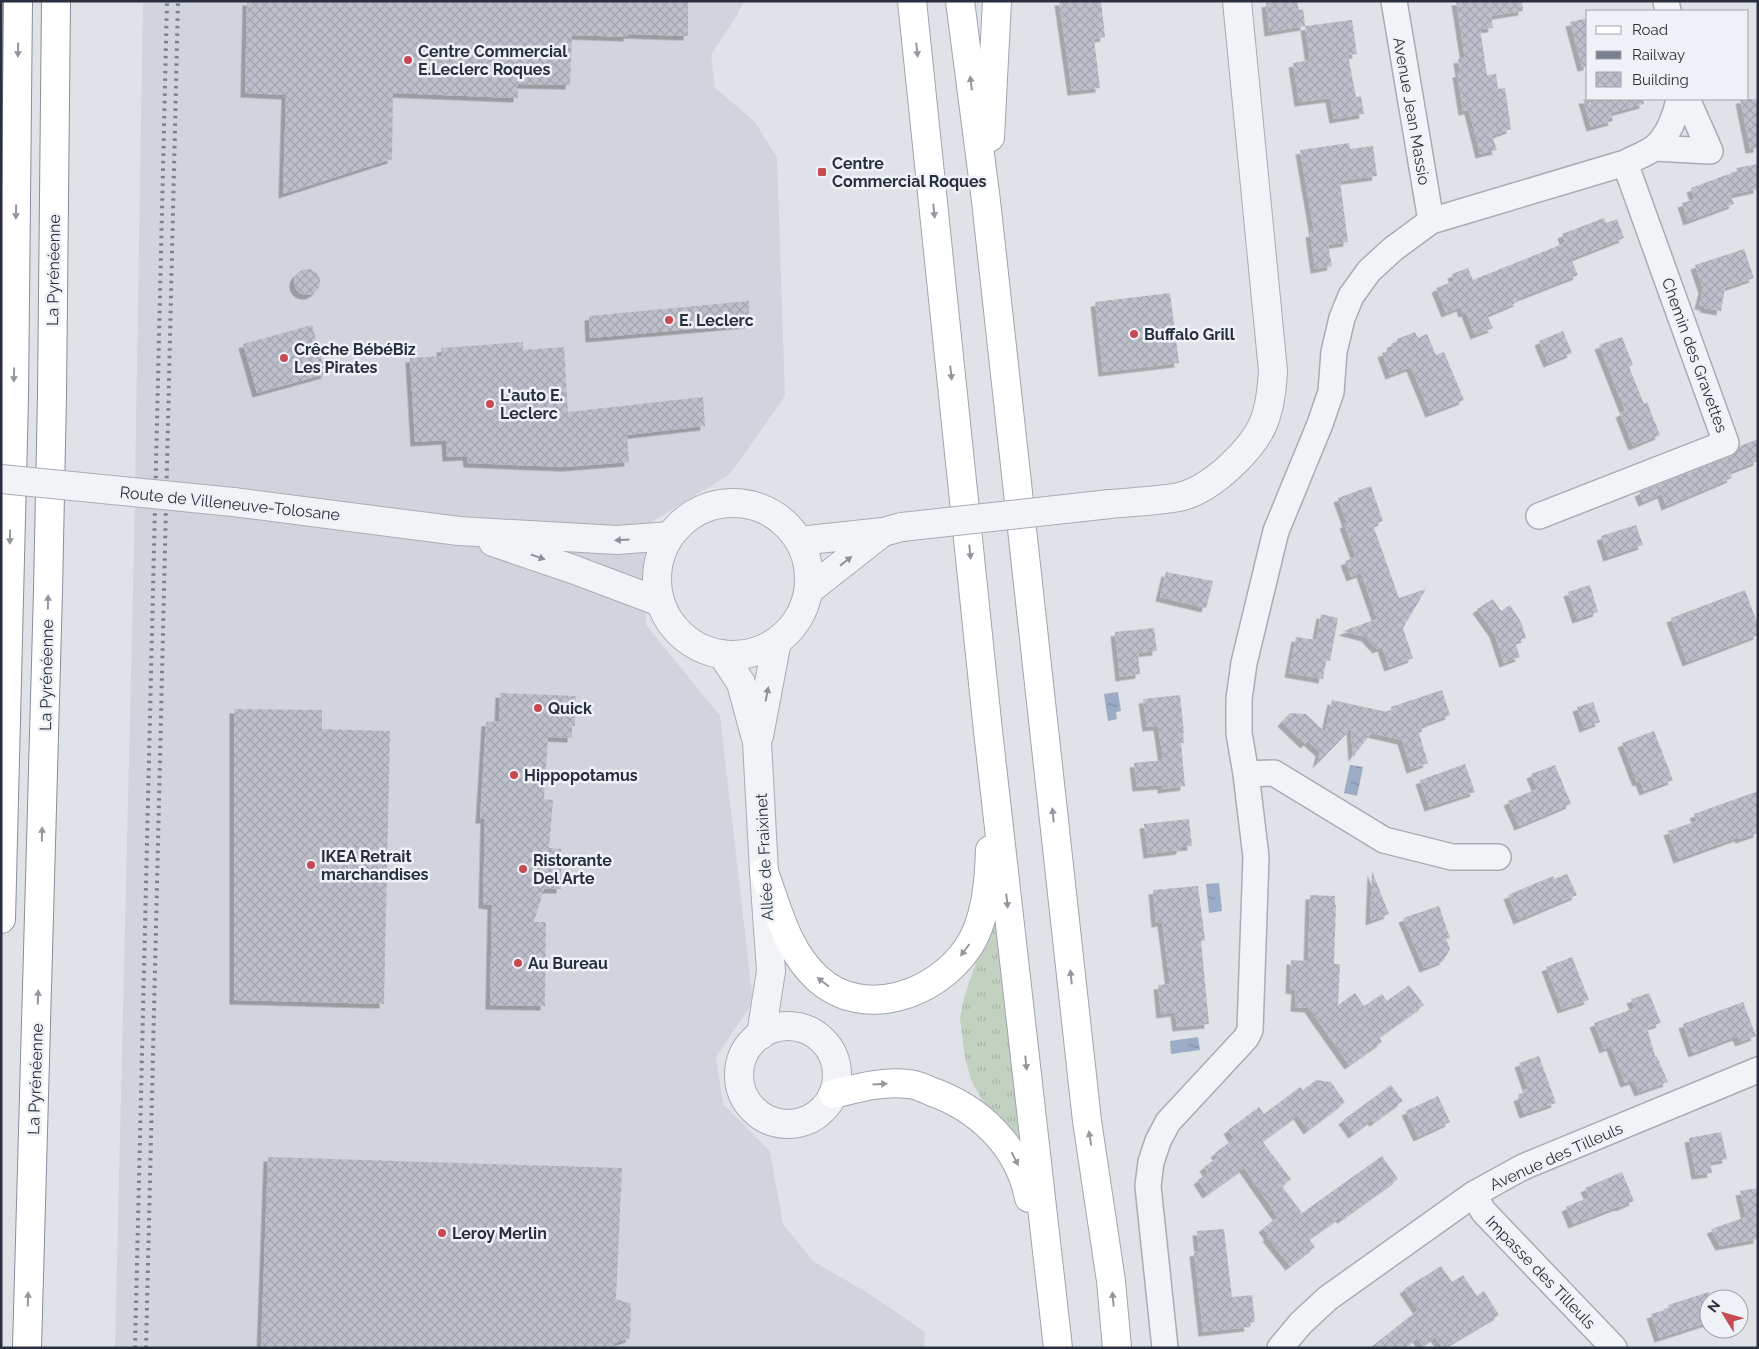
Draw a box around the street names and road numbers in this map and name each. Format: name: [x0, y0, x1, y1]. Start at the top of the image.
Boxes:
street label: Avenue Jean Massio: [1389, 36, 1434, 187]
street label: La Pyrénéenne: [43, 214, 64, 326]
street label: Chemin des Gravettes: [1658, 275, 1731, 435]
street label: Route de Villeneuve-Tolosane: [119, 482, 341, 525]
street label: La Pyrénéenne: [36, 619, 57, 731]
street label: Allée de Fraixinet: [752, 792, 777, 921]
street label: La Pyrénéenne: [24, 1023, 47, 1135]
street label: Avenue des Tilleuls: [1487, 1118, 1626, 1194]
street label: Impasse des Tilleuls: [1482, 1212, 1600, 1333]

